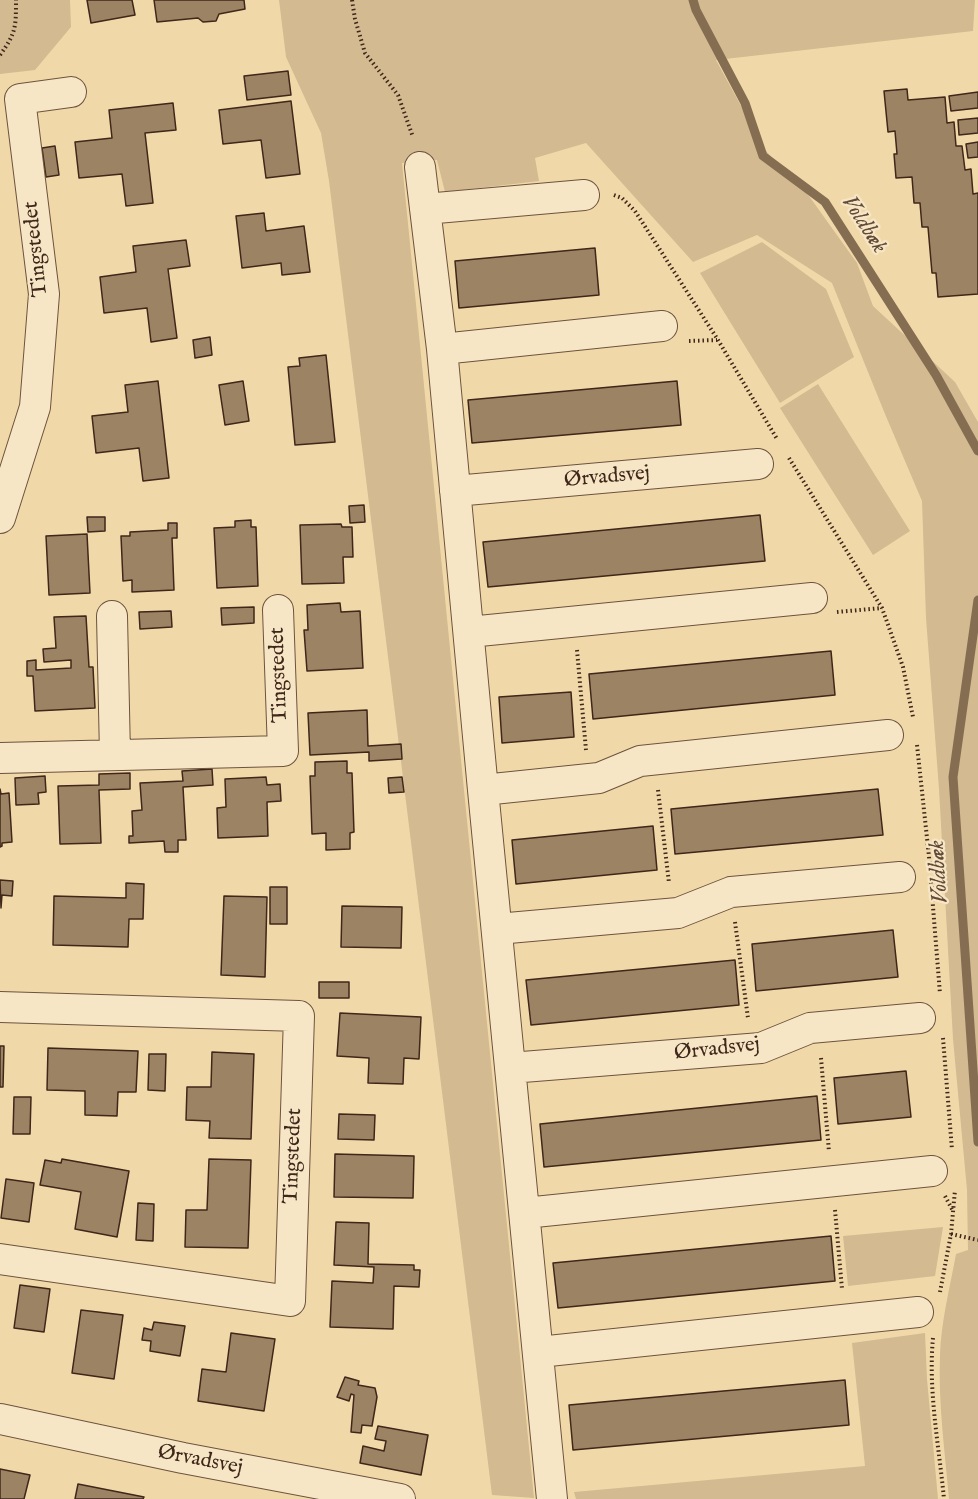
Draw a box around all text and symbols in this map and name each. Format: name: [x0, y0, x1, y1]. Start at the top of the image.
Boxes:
water label: Voldbæk: [835, 191, 891, 259]
street label: Tingstedet: [19, 200, 55, 298]
street label: Ørvadsvej: [563, 462, 651, 494]
street label: Tingstedet: [266, 627, 294, 723]
water label: Voldbæk: [925, 839, 955, 905]
street label: Ørvadsvej: [673, 1033, 761, 1067]
street label: Tingstedet: [280, 1108, 308, 1204]
street label: Ørvadsvej: [155, 1440, 245, 1482]

